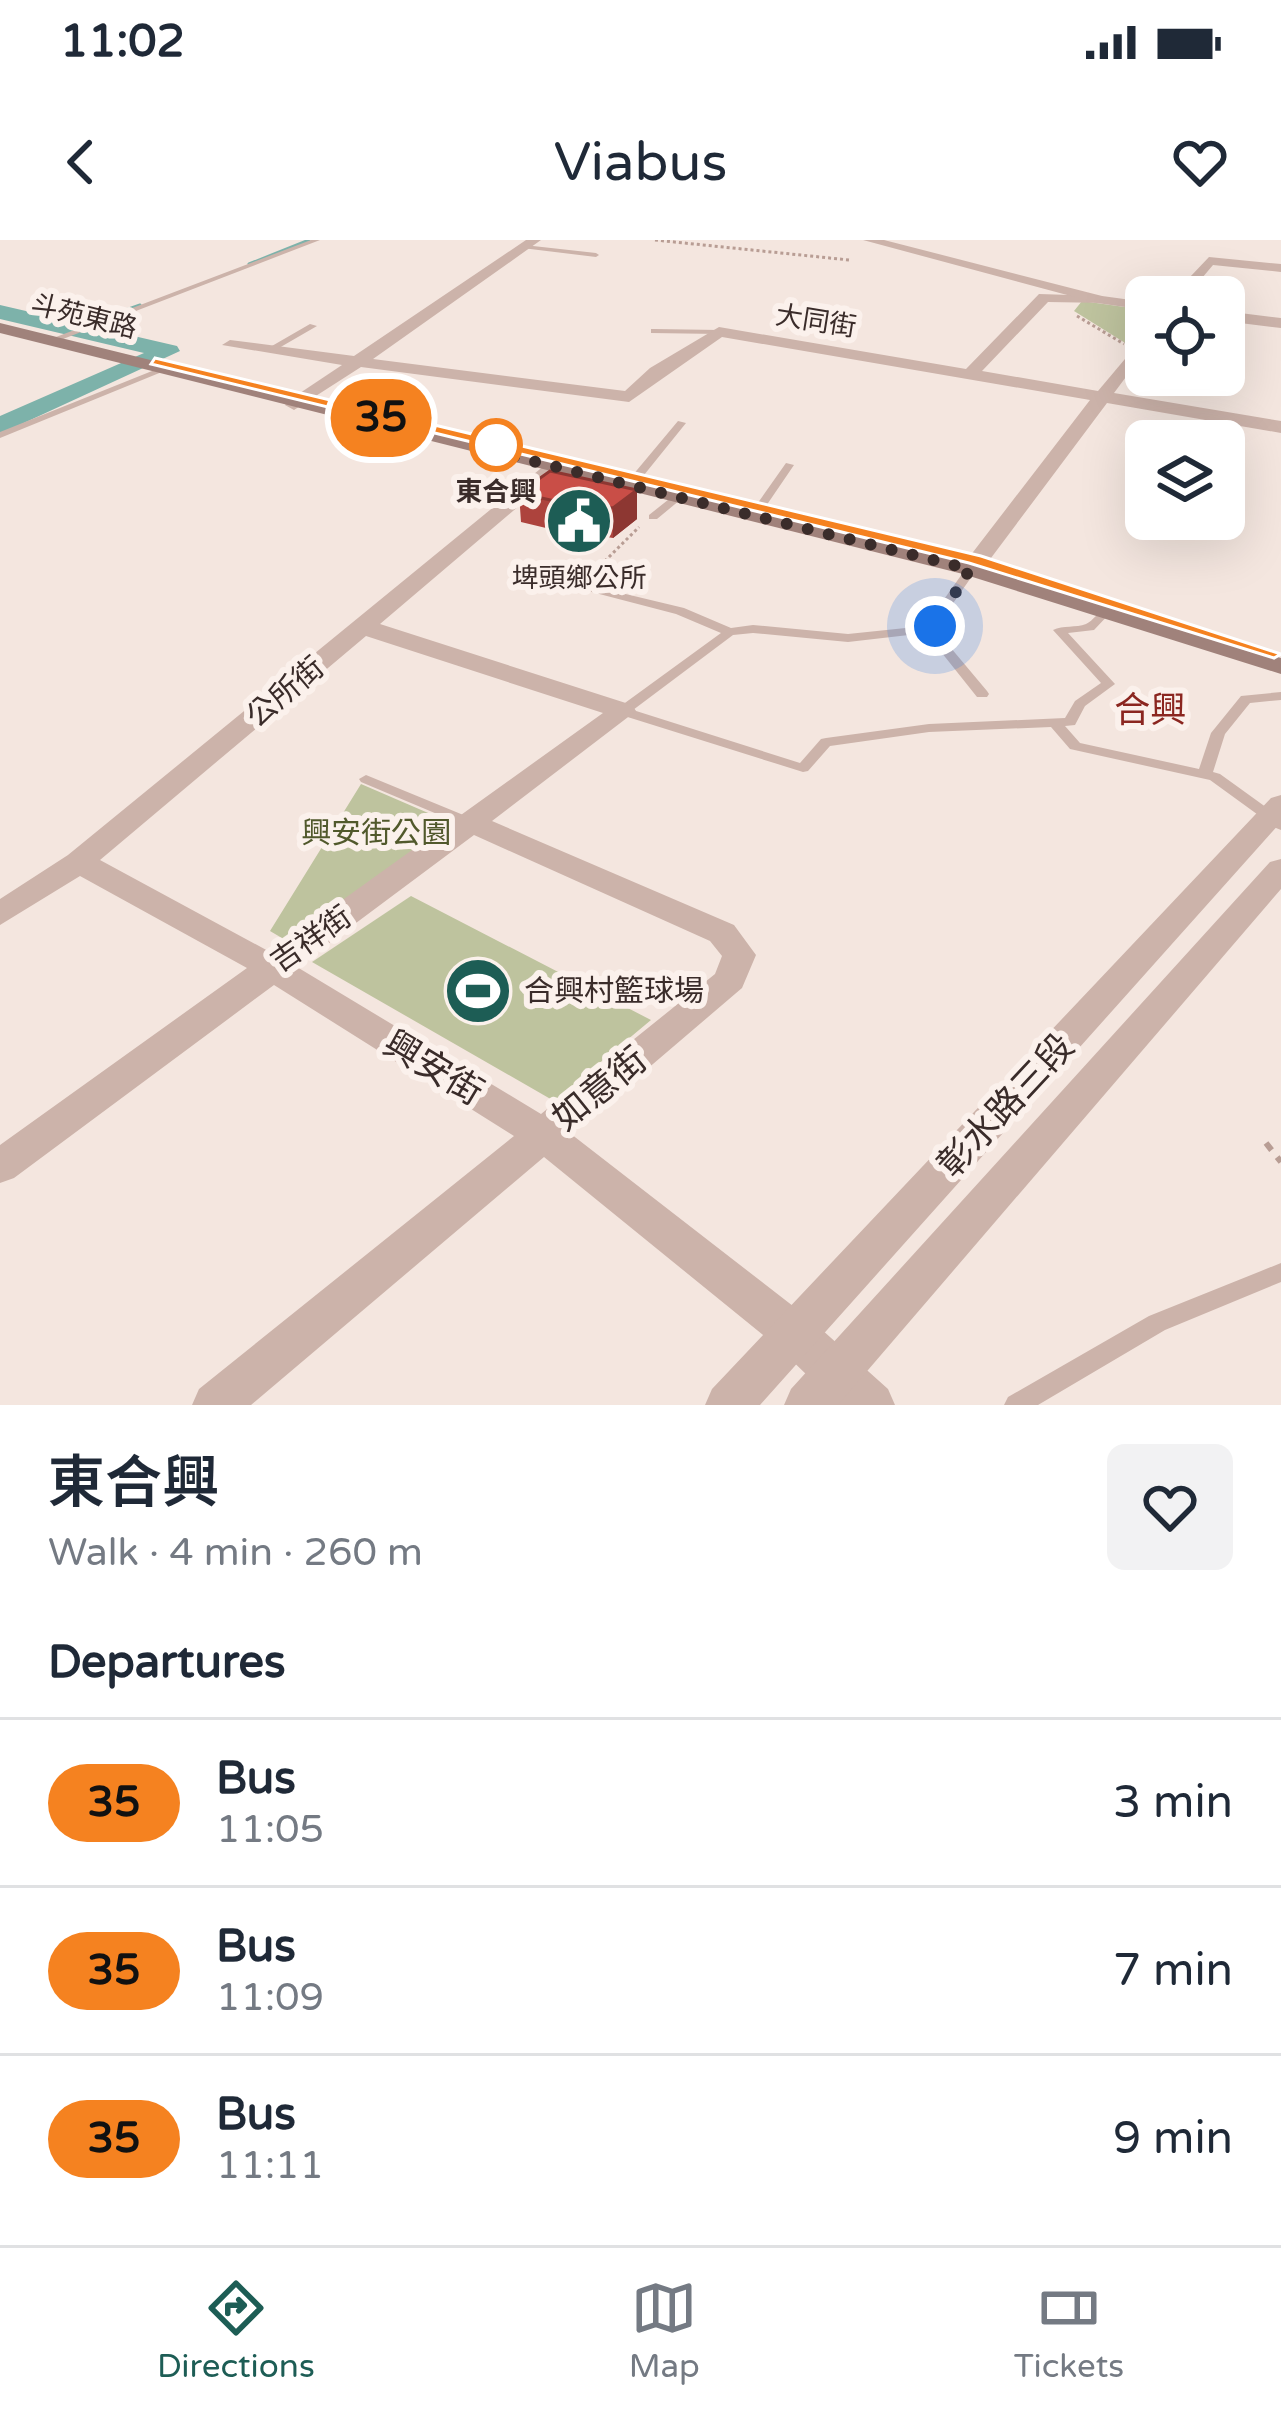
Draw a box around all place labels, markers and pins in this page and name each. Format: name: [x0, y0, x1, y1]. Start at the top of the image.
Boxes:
marker: 東合興: [471, 420, 521, 470]
place label: 東合興: [456, 476, 537, 509]
public building icon: 埤頭鄉公所: [544, 486, 614, 556]
place label: 埤頭鄉公所: [512, 562, 647, 595]
sports icon: 合興村籃球場: [443, 956, 513, 1026]
place label: 合興村籃球場: [524, 973, 704, 1010]

